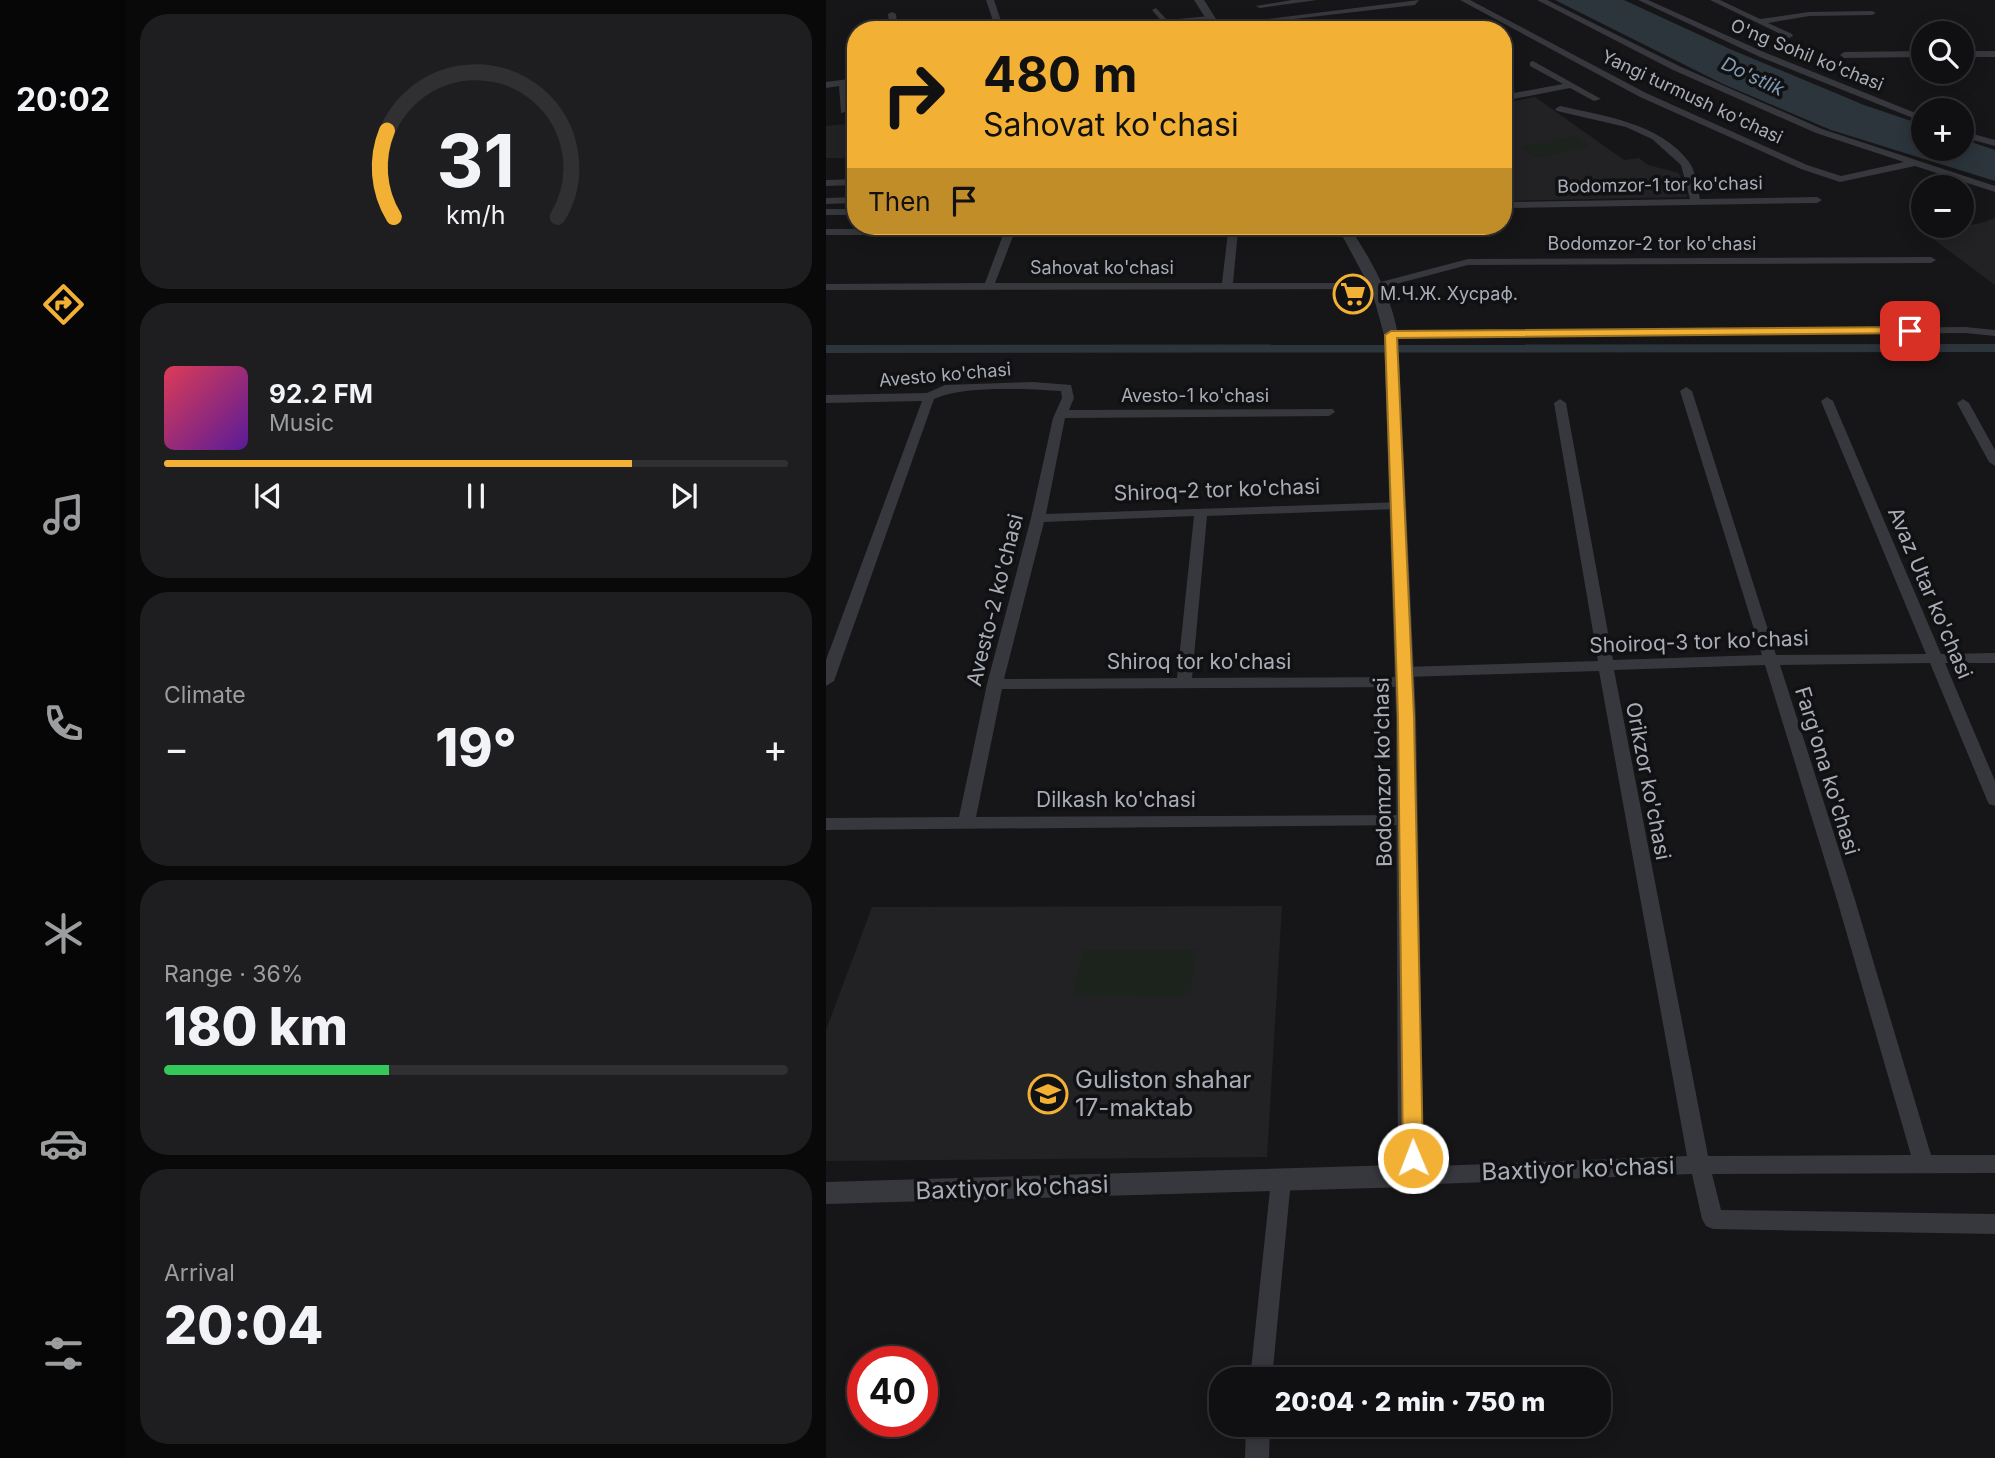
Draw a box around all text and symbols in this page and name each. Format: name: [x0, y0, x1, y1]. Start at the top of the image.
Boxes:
street label: O'ng Sohil ko'chasi: [1728, 14, 1887, 95]
map controls: [1911, 21, 1974, 238]
button: search: [1911, 21, 1974, 84]
text: 480 m: [983, 45, 1137, 104]
street label: Yangi turmush ko'chasi: [1598, 45, 1786, 148]
icon: right: [868, 49, 959, 140]
water label: Do'stlik: [1718, 52, 1788, 101]
text: 20:02: [16, 80, 110, 119]
button: +: [1911, 98, 1974, 161]
text: Sahovat ko'chasi: [983, 105, 1239, 144]
text: 31: [437, 117, 515, 206]
street label: Bodomzor-1 tor ko'chasi: [1557, 172, 1763, 197]
button: −: [1911, 175, 1974, 238]
icon: arrive: [945, 182, 983, 220]
text: Then: [868, 186, 931, 217]
text: km/h: [446, 200, 506, 230]
street label: Bodomzor-2 tor ko'chasi: [1548, 233, 1756, 254]
street label: Sahovat ko'chasi: [1030, 257, 1174, 278]
supermarket icon: М.Ч.Ж. Хусраф.: [1332, 273, 1374, 315]
icon: directions: [39, 280, 88, 329]
place label: М.Ч.Ж. Хусраф.: [1380, 283, 1518, 304]
pin: [1880, 301, 1940, 361]
icon: arrive: [1891, 312, 1929, 350]
street label: Avesto ko'chasi: [878, 358, 1012, 391]
text: 92.2 FM: [269, 378, 373, 409]
street label: Avesto-1 ko'chasi: [1121, 385, 1269, 406]
text: Music: [269, 409, 334, 437]
street label: Shiroq-2 tor ko'chasi: [1113, 473, 1321, 506]
icon: previous: [249, 477, 287, 515]
icon: pause: [457, 477, 495, 515]
icon: next: [665, 477, 703, 515]
icon: music: [39, 490, 88, 539]
street label: Avaz Utar ko'chasi: [1883, 503, 1978, 682]
street label: Avesto-2 ko'chasi: [961, 511, 1028, 688]
street label: Shoiroq-3 tor ko'chasi: [1589, 625, 1809, 658]
street label: Shiroq tor ko'chasi: [1107, 649, 1291, 674]
street label: Bodomzor ko'chasi: [1368, 677, 1397, 867]
text: Climate: [164, 681, 246, 709]
street label: Farg'ona ko'chasi: [1790, 684, 1865, 858]
icon: phone: [39, 699, 88, 748]
street label: Orikzor ko'chasi: [1621, 700, 1676, 862]
text: 19°: [435, 716, 517, 779]
text: −: [164, 725, 189, 771]
text: +: [763, 725, 788, 771]
street label: Dilkash ko'chasi: [1036, 787, 1196, 812]
icon: climate: [39, 909, 88, 958]
text: Range · 36%: [164, 960, 303, 988]
text: 180 km: [164, 995, 348, 1058]
place label: Guliston shahar 17-maktab: [1075, 1065, 1251, 1122]
school or university icon: Guliston shahar 17-maktab: [1027, 1073, 1069, 1115]
icon: car: [39, 1119, 88, 1168]
position arrow: [1376, 1121, 1450, 1195]
street label: Baxtiyor ko'chasi: [1481, 1151, 1675, 1186]
street label: Baxtiyor ko'chasi: [915, 1170, 1109, 1205]
text: Arrival: [164, 1259, 235, 1287]
text: 20:04: [164, 1294, 323, 1357]
icon: filters: [39, 1329, 88, 1378]
speed limit sign: 40: [847, 1346, 938, 1437]
text: 20:04 · 2 min · 750 m: [1275, 1386, 1545, 1417]

